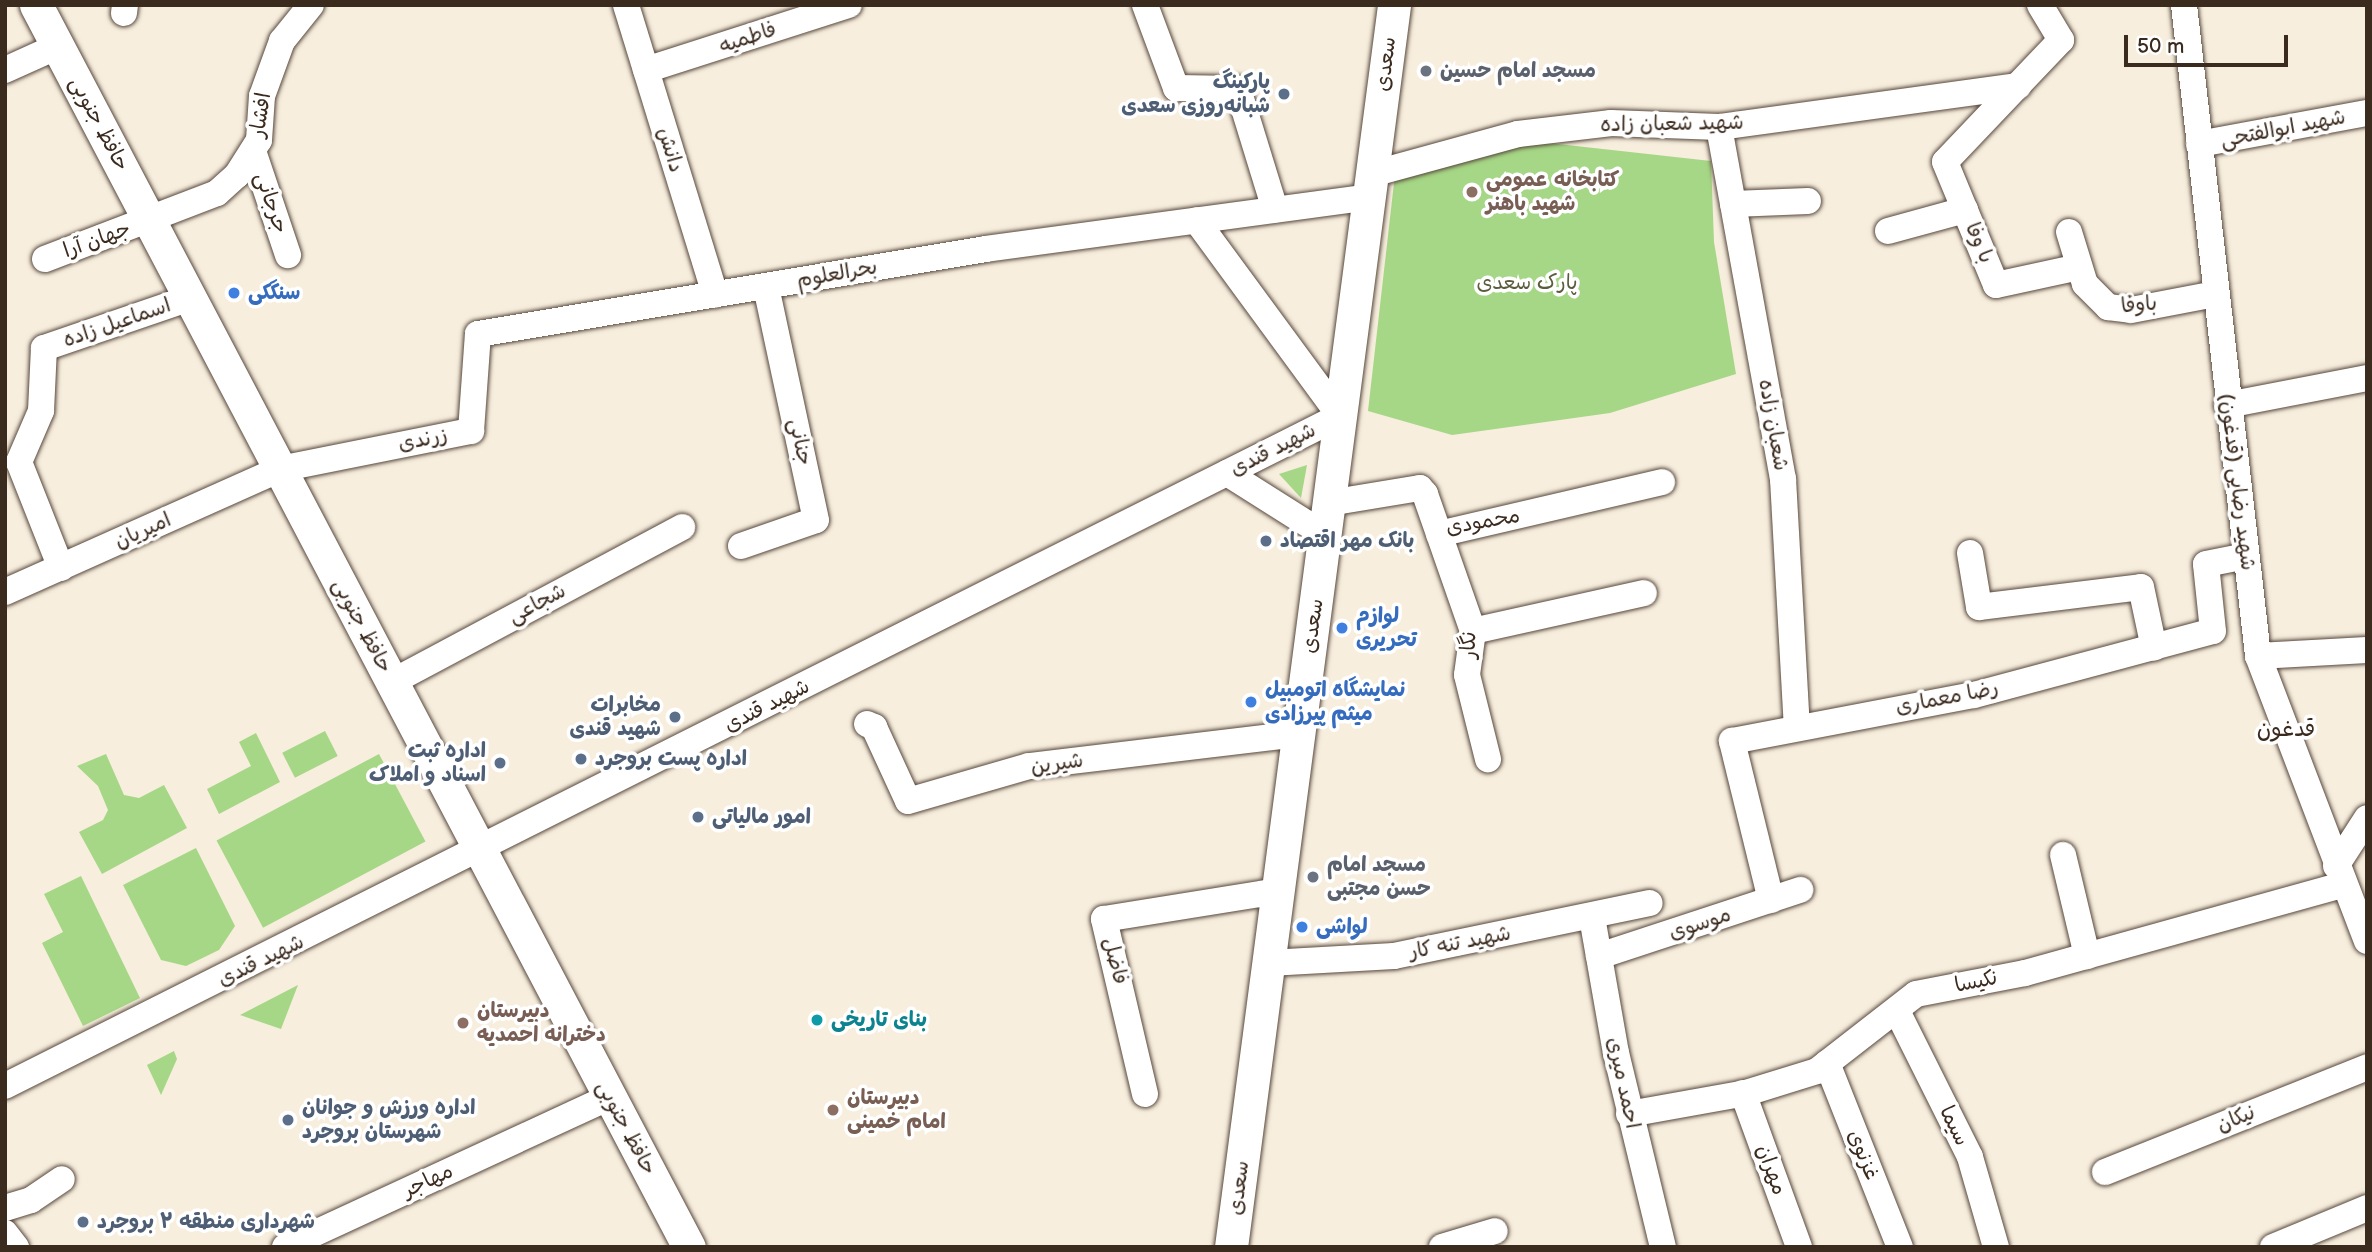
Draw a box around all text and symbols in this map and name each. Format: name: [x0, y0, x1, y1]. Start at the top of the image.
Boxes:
street label: فاطمیه: [716, 17, 780, 59]
scale bar: [2127, 21, 2292, 65]
text: 50 m: [2137, 34, 2184, 59]
street label: سعدی: [1370, 35, 1402, 93]
place label: مسجد امام حسین: [1440, 58, 1596, 84]
marker: مسجد امام حسین: [1418, 63, 1434, 79]
place label: پارکینگ شبانه‌روزی سعدی: [1121, 69, 1270, 119]
street label: حافظ جنوبی: [64, 73, 134, 175]
marker: پارکینگ شبانه‌روزی سعدی: [1276, 86, 1292, 102]
street label: افشار: [245, 91, 277, 139]
street label: شهید ابوالفتحی: [2218, 105, 2348, 153]
street label: شهید شعبان زاده: [1600, 110, 1744, 138]
street label: دانش: [651, 125, 689, 175]
place label: کتابخانه عمومی شهید باهنر: [1486, 167, 1619, 217]
street label: جرجانی: [249, 169, 293, 237]
marker: کتابخانه عمومی شهید باهنر: [1464, 184, 1480, 200]
street label: جهان آرا: [60, 216, 134, 264]
street label: با وفا: [1959, 219, 1999, 267]
street label: بحرالعلوم: [795, 255, 879, 293]
park label: پارک سعدی: [1476, 270, 1578, 296]
place label: سنگکی: [248, 280, 300, 306]
marker: سنگکی: [226, 285, 242, 301]
street label: باوفا: [2120, 291, 2158, 319]
street label: اسماعیل زاده: [60, 293, 174, 353]
street label: شعبان زاده: [1753, 377, 1793, 473]
street label: (قدغون) شهید رضایی: [2214, 392, 2260, 572]
street label: جنانی: [783, 416, 817, 468]
street label: شهید قندی: [1226, 418, 1320, 482]
street label: زرندی: [396, 423, 450, 457]
street label: محمودی: [1444, 503, 1522, 541]
street label: امیریان: [111, 507, 175, 555]
place label: بانک مهر اقتصاد: [1280, 528, 1414, 554]
marker: بانک مهر اقتصاد: [1258, 533, 1274, 549]
street label: حافظ جنوبی: [327, 575, 397, 677]
street label: شجاعی: [504, 578, 570, 630]
street label: سعدی: [1297, 597, 1329, 655]
place label: لوازم تحریری: [1356, 603, 1417, 653]
marker: لوازم تحریری: [1334, 620, 1350, 636]
street label: نگار: [1456, 631, 1482, 659]
street label: شهید قندی: [720, 674, 814, 738]
street label: رضا معماری: [1893, 676, 2001, 720]
place label: نمایشگاه اتومبیل میثم پیرزادی: [1265, 677, 1405, 727]
place label: مخابرات شهید قندی: [569, 692, 661, 742]
marker: نمایشگاه اتومبیل میثم پیرزادی: [1243, 694, 1259, 710]
marker: مخابرات شهید قندی: [667, 709, 683, 725]
district label: قدغون: [2257, 715, 2315, 743]
place label: اداره ثبت اسناد و املاک: [369, 738, 486, 788]
place label: اداره پست بروجرد: [595, 746, 747, 772]
street label: شیرین: [1029, 748, 1085, 780]
marker: اداره پست بروجرد: [573, 751, 589, 767]
marker: اداره ثبت اسناد و املاک: [492, 755, 508, 771]
place label: امور مالیاتی: [712, 804, 811, 830]
marker: امور مالیاتی: [690, 809, 706, 825]
place label: مسجد امام حسن مجتبی: [1327, 852, 1431, 902]
marker: مسجد امام حسن مجتبی: [1305, 869, 1321, 885]
street label: موسوی: [1666, 902, 1734, 946]
place label: لواشی: [1316, 914, 1368, 940]
marker: لواشی: [1294, 919, 1310, 935]
street label: شهید تنه کار: [1407, 921, 1513, 965]
street label: شهید قندی: [214, 929, 308, 993]
street label: فاضل: [1097, 935, 1133, 987]
street label: نکیسا: [1952, 966, 2000, 998]
place label: دبیرستان دخترانه احمدیه: [477, 998, 606, 1048]
place label: بنای تاریخی: [831, 1007, 927, 1033]
marker: بنای تاریخی: [809, 1012, 825, 1028]
marker: دبیرستان دخترانه احمدیه: [455, 1015, 471, 1031]
street label: احمد میری: [1601, 1035, 1645, 1131]
street label: حافظ جنوبی: [591, 1077, 661, 1179]
place label: دبیرستان امام خمینی: [847, 1085, 946, 1135]
place label: اداره ورزش و جوانان شهرستان بروجرد: [302, 1095, 476, 1145]
street label: نیکان: [2213, 1100, 2259, 1138]
marker: دبیرستان امام خمینی: [825, 1102, 841, 1118]
street label: سیما: [1934, 1102, 1974, 1150]
marker: اداره ورزش و جوانان شهرستان بروجرد: [280, 1112, 296, 1128]
street label: غزنوی: [1842, 1126, 1884, 1184]
street label: مهران: [1750, 1141, 1792, 1199]
street label: مهاجر: [399, 1158, 457, 1204]
street label: سعدی: [1223, 1159, 1255, 1217]
place label: شهرداری منطقه ۲ بروجرد: [97, 1209, 315, 1235]
marker: شهرداری منطقه ۲ بروجرد: [75, 1214, 91, 1230]

